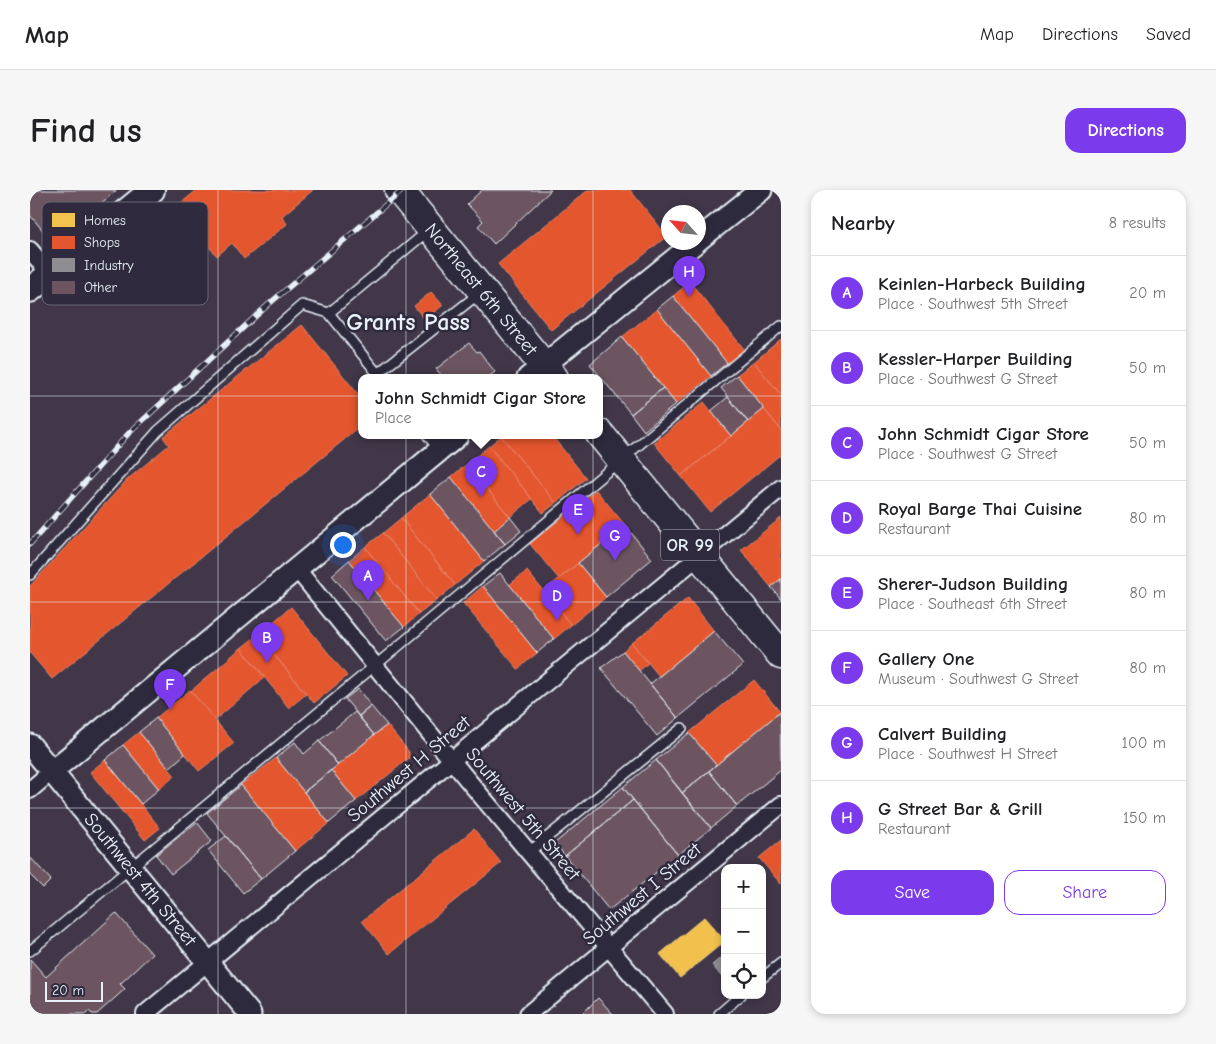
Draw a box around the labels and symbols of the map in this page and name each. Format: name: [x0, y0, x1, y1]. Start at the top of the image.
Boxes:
legend: [42, 202, 208, 305]
north arrow: [661, 205, 706, 250]
text: Homes: [84, 212, 126, 229]
street label: Northeast 6th Street: [420, 219, 542, 361]
text: Shops: [84, 234, 120, 251]
pin: H: [673, 256, 705, 297]
text: Industry: [84, 257, 134, 274]
text: Other: [84, 279, 118, 296]
district label: Grants Pass: [346, 308, 470, 336]
pin: C: [465, 456, 497, 497]
pin: E: [562, 494, 594, 535]
pin: G: [599, 520, 631, 561]
road number: OR 99: [661, 530, 719, 560]
your location: [330, 532, 356, 558]
pin: A: [352, 560, 384, 601]
pin: D: [541, 580, 573, 621]
pin: B: [251, 622, 283, 663]
pin: F: [154, 669, 186, 710]
street label: Southwest H Street: [343, 711, 475, 827]
street label: Southwest 5th Street: [461, 743, 585, 885]
street label: Southwest 4th Street: [79, 809, 201, 951]
street label: Southwest I Street: [578, 838, 706, 950]
scale bar: [45, 979, 102, 1002]

